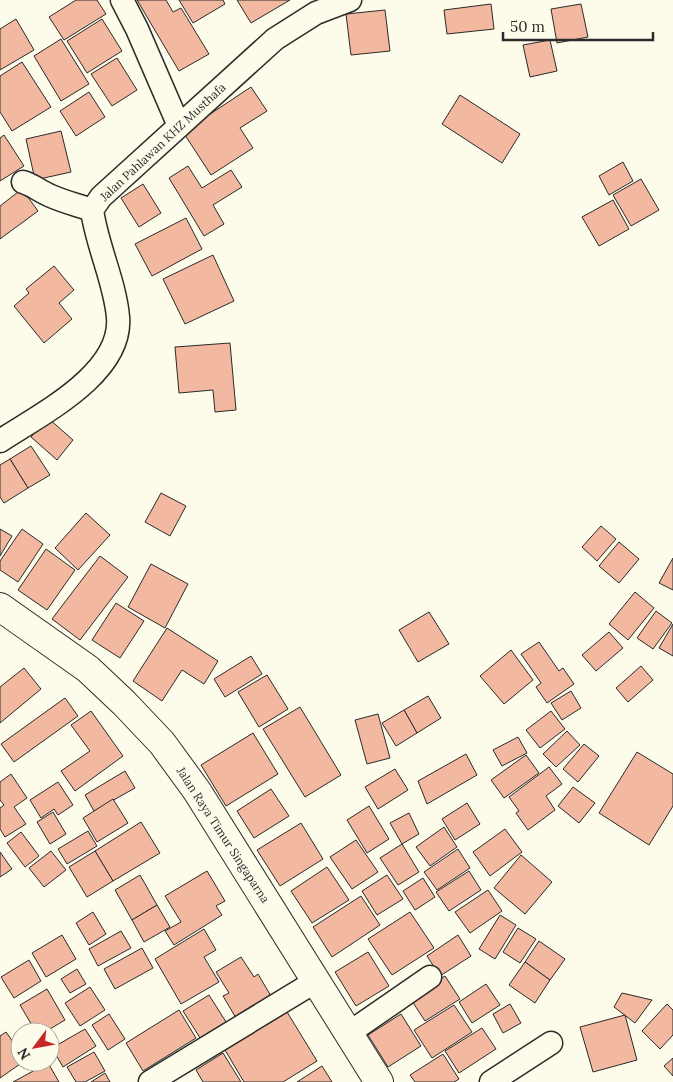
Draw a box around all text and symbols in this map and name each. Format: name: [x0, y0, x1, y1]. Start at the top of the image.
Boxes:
scale bar: [503, 10, 653, 42]
text: 50 m: [510, 17, 545, 36]
street label: Jalan Pahlawan KHZ Musthafa: [96, 79, 229, 205]
street label: Jalan Raya Timur Singaparna: [173, 763, 273, 906]
north arrow: [10, 1022, 60, 1072]
text: N: [13, 1044, 34, 1063]

